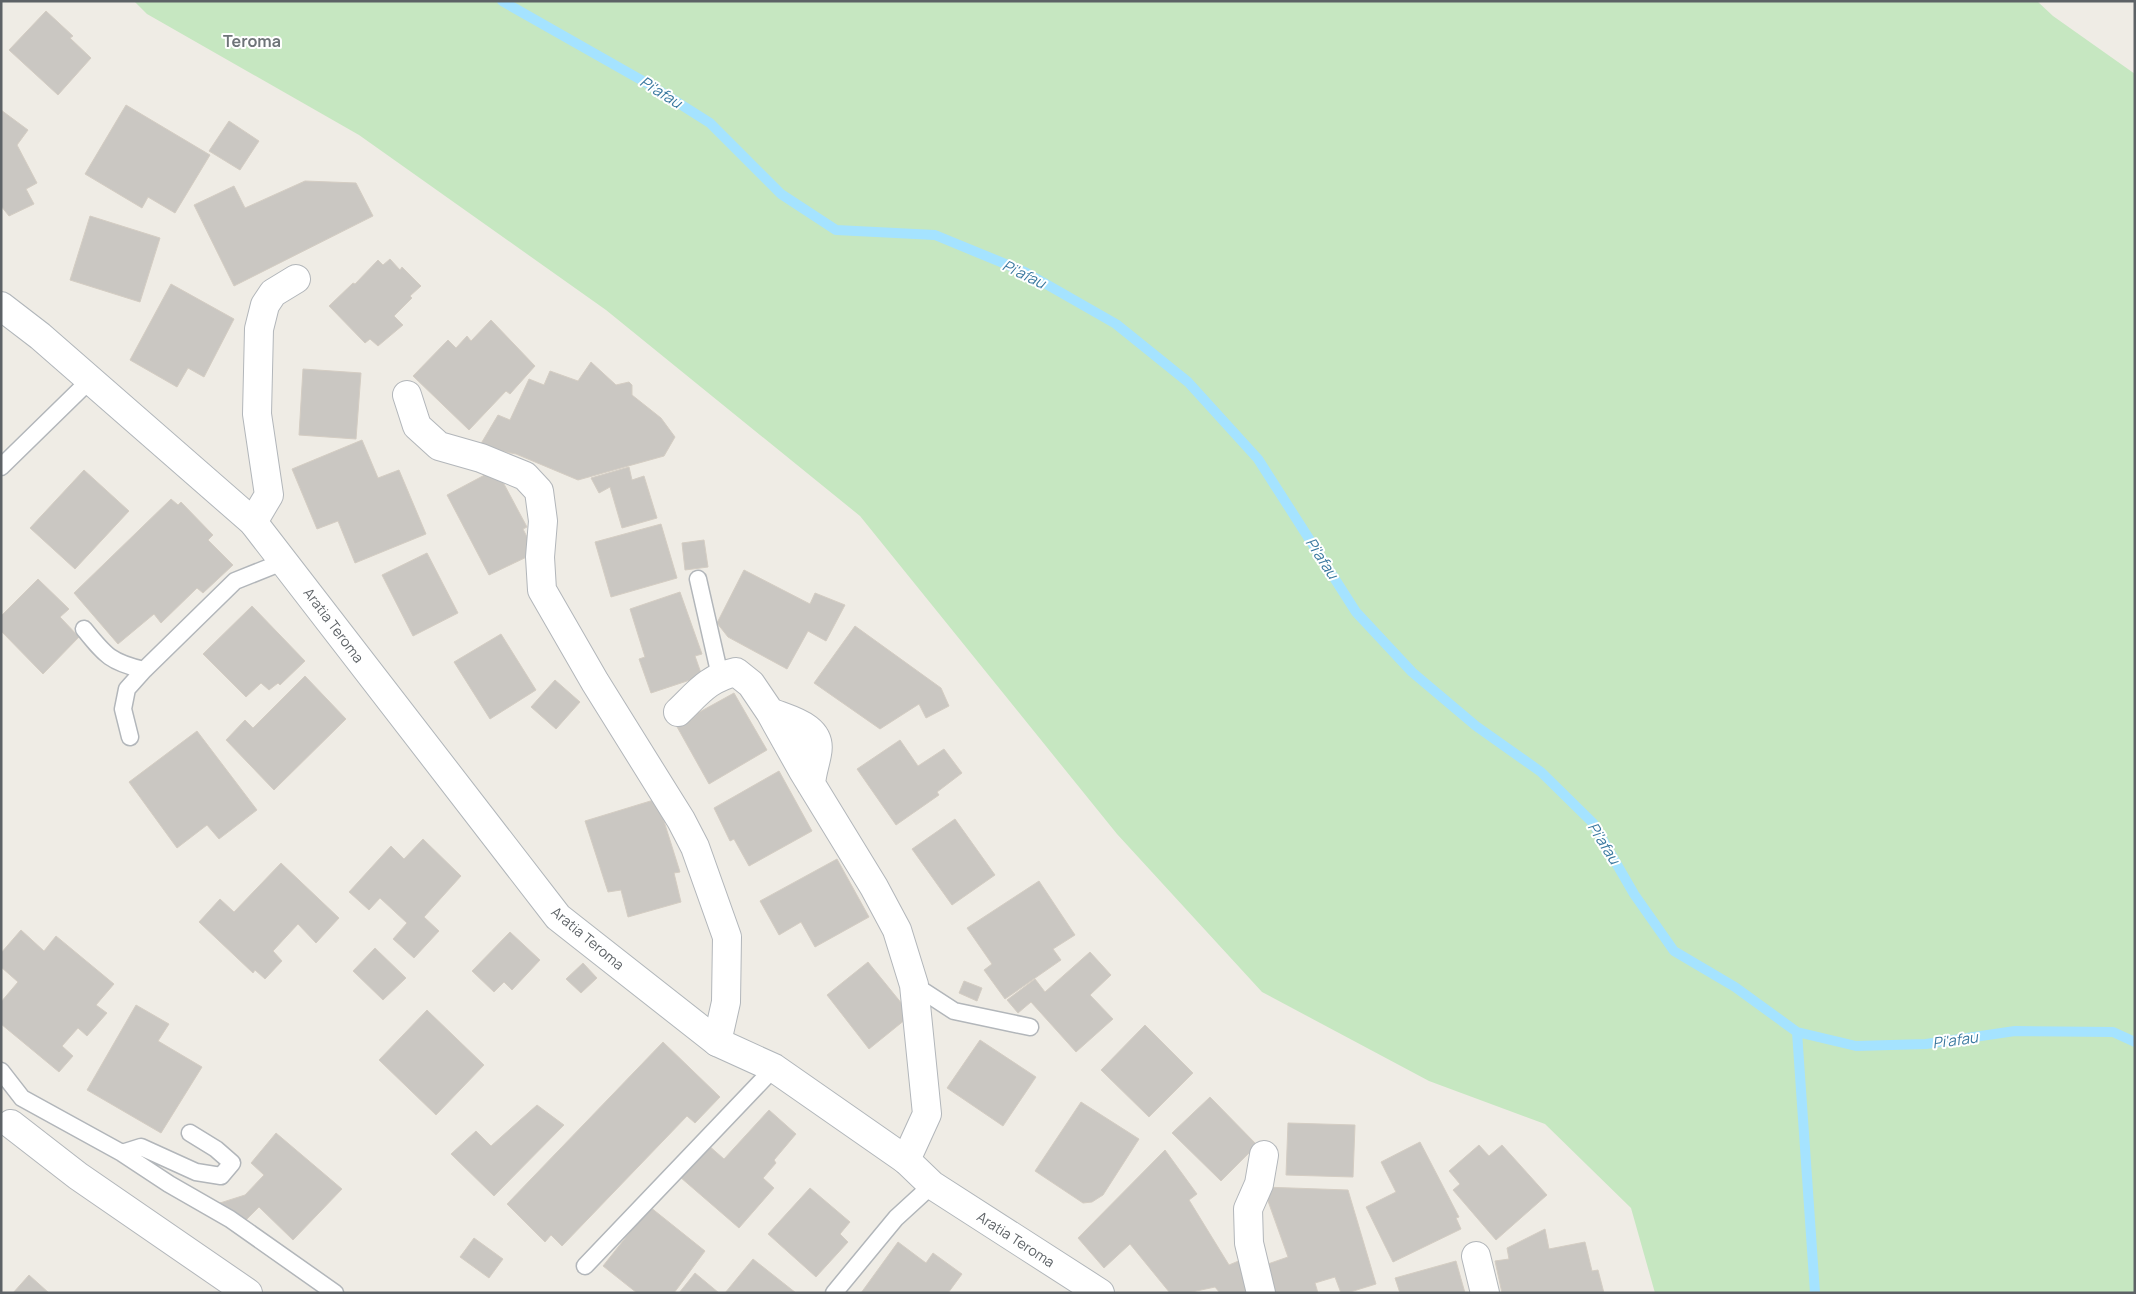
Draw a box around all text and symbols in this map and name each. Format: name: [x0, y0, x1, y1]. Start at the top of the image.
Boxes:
district label: Teroma: [223, 30, 281, 52]
water label: Pi'afau: [636, 71, 687, 114]
water label: Pi'afau: [999, 255, 1050, 294]
water label: Pi'afau: [1301, 533, 1344, 584]
street label: Aratia Teroma: [300, 584, 368, 666]
water label: Pi'afau: [1583, 818, 1626, 869]
street label: Aratia Teroma: [548, 902, 628, 974]
water label: Pi'afau: [1931, 1026, 1980, 1054]
street label: Aratia Teroma: [973, 1207, 1059, 1271]

